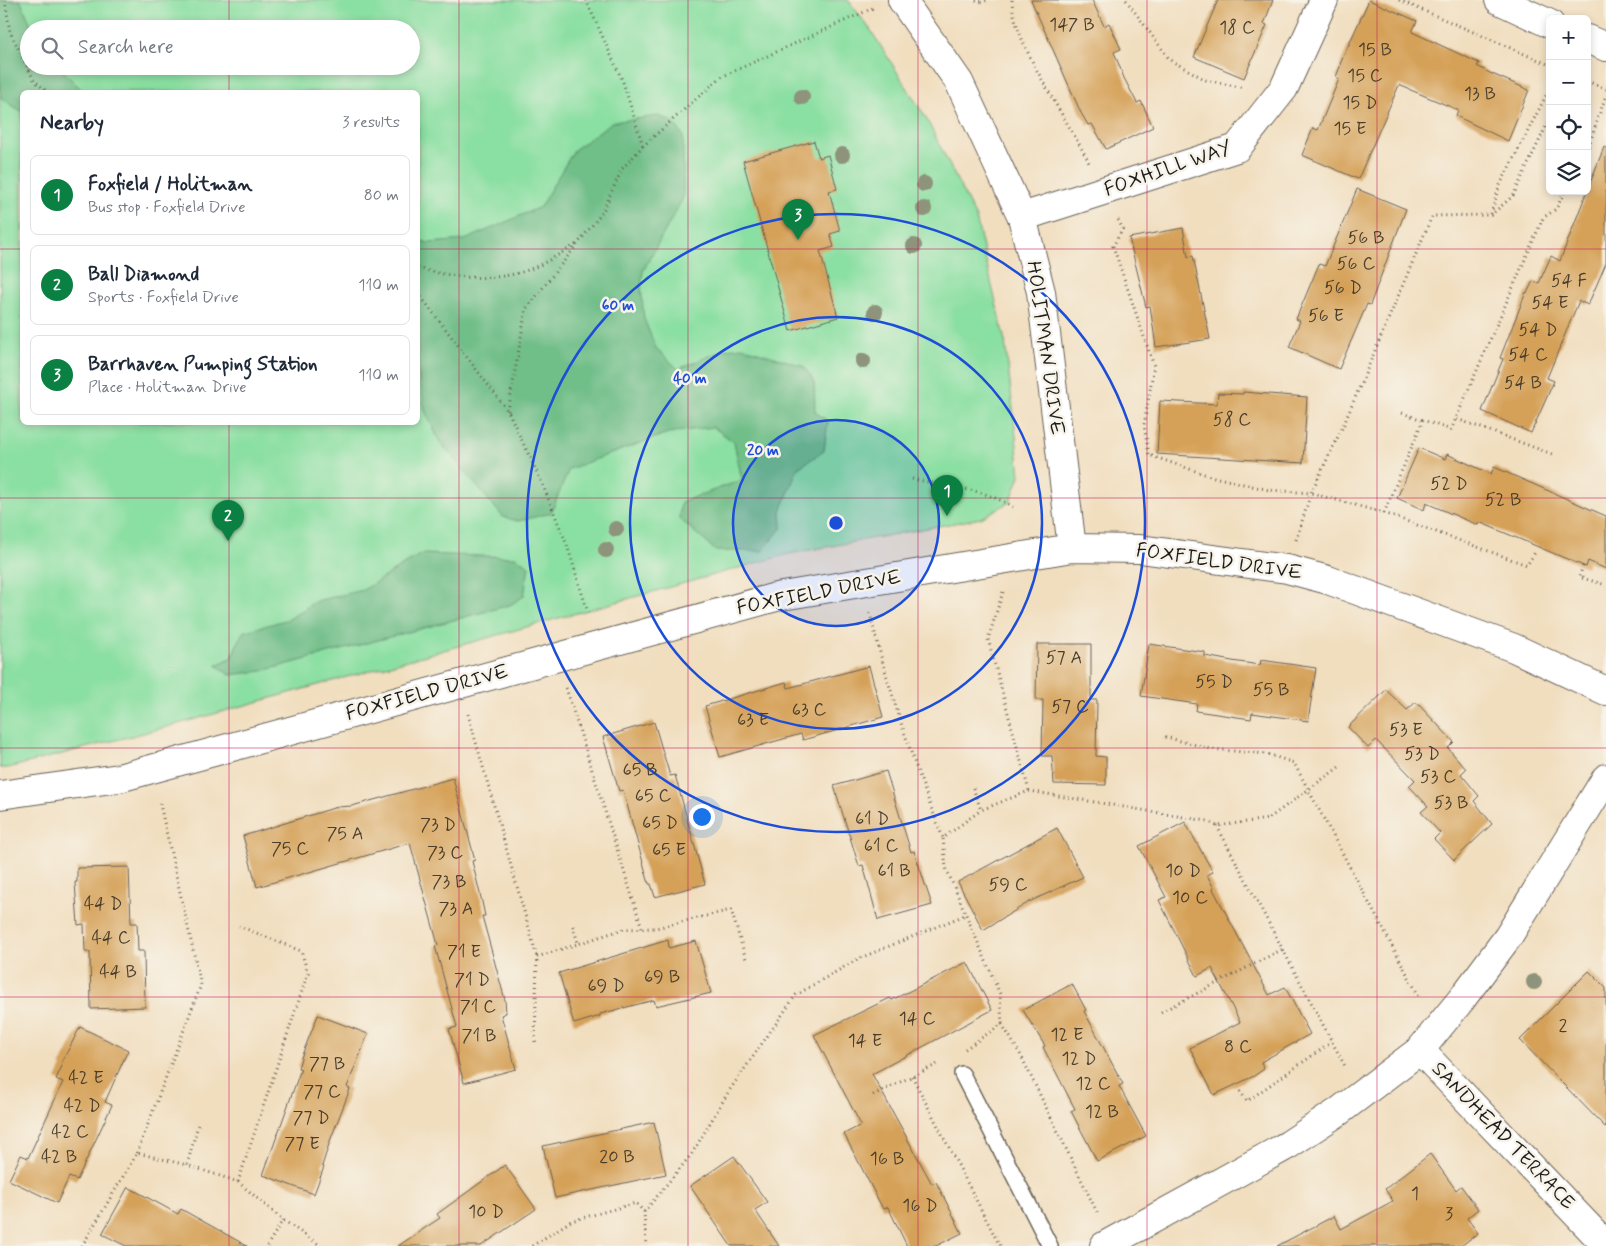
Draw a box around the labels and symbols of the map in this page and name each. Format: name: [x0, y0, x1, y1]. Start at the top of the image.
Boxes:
house number: 147 B: [1049, 13, 1095, 37]
house number: 18 C: [1219, 16, 1255, 40]
house number: 15 B: [1358, 38, 1392, 62]
house number: 15 C: [1347, 64, 1383, 88]
house number: 13 B: [1464, 82, 1496, 106]
house number: 15 D: [1343, 91, 1377, 115]
house number: 15 E: [1333, 117, 1367, 141]
street label: FOXHILL WAY: [1101, 134, 1236, 203]
pin: 3: [782, 199, 814, 240]
house number: 56 B: [1347, 226, 1385, 250]
house number: 56 C: [1337, 252, 1375, 276]
street label: HOLITMAN DRIVE: [1019, 259, 1071, 437]
house number: 54 F: [1551, 269, 1587, 293]
house number: 56 D: [1324, 276, 1362, 300]
house number: 54 E: [1531, 291, 1569, 315]
text: 60 m: [602, 296, 634, 316]
house number: 56 E: [1308, 304, 1344, 328]
house number: 54 D: [1519, 318, 1558, 342]
house number: 54 C: [1508, 343, 1548, 367]
text: 40 m: [673, 369, 707, 389]
house number: 54 B: [1504, 371, 1542, 395]
house number: 58 C: [1213, 408, 1251, 432]
text: 20 m: [747, 441, 779, 461]
house number: 52 D: [1430, 472, 1468, 496]
pin: 1: [931, 475, 963, 516]
house number: 52 B: [1485, 488, 1521, 512]
pin: 2: [212, 500, 244, 541]
centre of rings: [827, 514, 845, 532]
street label: FOXFIELD DRIVE: [1134, 537, 1304, 587]
street label: FOXFIELD DRIVE: [734, 564, 904, 622]
house number: 57 A: [1046, 646, 1082, 670]
street label: FOXFIELD DRIVE: [343, 658, 511, 728]
house number: 55 D: [1195, 670, 1233, 694]
house number: 55 B: [1253, 678, 1289, 702]
house number: 57 C: [1051, 695, 1089, 719]
house number: 63 C: [792, 698, 826, 722]
house number: 63 E: [737, 708, 769, 732]
house number: 53 E: [1389, 718, 1423, 742]
house number: 53 D: [1404, 742, 1440, 766]
house number: 65 B: [622, 758, 658, 782]
house number: 53 C: [1420, 765, 1456, 789]
house number: 65 C: [635, 784, 671, 808]
house number: 53 B: [1434, 791, 1468, 815]
your location: [689, 804, 715, 830]
house number: 61 D: [855, 807, 889, 831]
house number: 65 D: [642, 811, 678, 835]
house number: 73 D: [420, 813, 456, 837]
house number: 75 A: [326, 822, 364, 846]
house number: 61 C: [864, 834, 899, 858]
house number: 75 C: [271, 837, 309, 861]
house number: 65 E: [652, 838, 686, 862]
house number: 73 C: [427, 841, 463, 865]
house number: 61 B: [877, 859, 911, 883]
house number: 10 D: [1165, 859, 1201, 883]
house number: 73 B: [432, 870, 466, 894]
house number: 59 C: [988, 873, 1028, 897]
house number: 10 C: [1172, 886, 1208, 910]
house number: 44 D: [84, 892, 122, 916]
house number: 73 A: [438, 897, 474, 921]
house number: 44 C: [91, 926, 131, 950]
house number: 71 E: [447, 940, 481, 964]
house number: 44 B: [99, 960, 137, 984]
house number: 69 B: [644, 965, 680, 989]
house number: 71 D: [454, 968, 490, 992]
house number: 69 D: [587, 974, 625, 998]
house number: 71 C: [460, 995, 496, 1019]
house number: 14 C: [899, 1007, 936, 1031]
house number: 2: [1559, 1014, 1568, 1038]
house number: 12 E: [1051, 1023, 1083, 1047]
house number: 71 B: [462, 1024, 496, 1048]
house number: 14 E: [848, 1029, 882, 1053]
house number: 8 C: [1224, 1035, 1252, 1059]
house number: 12 D: [1062, 1047, 1096, 1071]
house number: 77 B: [309, 1052, 345, 1076]
street label: SANDHEAD TERRACE: [1425, 1056, 1581, 1216]
house number: 42 E: [68, 1066, 104, 1090]
house number: 12 C: [1075, 1072, 1111, 1096]
house number: 77 C: [303, 1080, 341, 1104]
house number: 42 D: [63, 1094, 101, 1118]
house number: 12 B: [1085, 1100, 1119, 1124]
house number: 77 D: [292, 1106, 330, 1130]
house number: 42 C: [51, 1120, 89, 1144]
house number: 77 E: [284, 1132, 320, 1156]
house number: 42 B: [41, 1145, 77, 1169]
house number: 20 B: [599, 1145, 635, 1169]
house number: 16 B: [870, 1147, 904, 1171]
house number: 1: [1411, 1182, 1419, 1206]
house number: 16 D: [902, 1194, 938, 1218]
house number: 10 D: [468, 1200, 504, 1224]
house number: 3: [1445, 1202, 1453, 1226]

